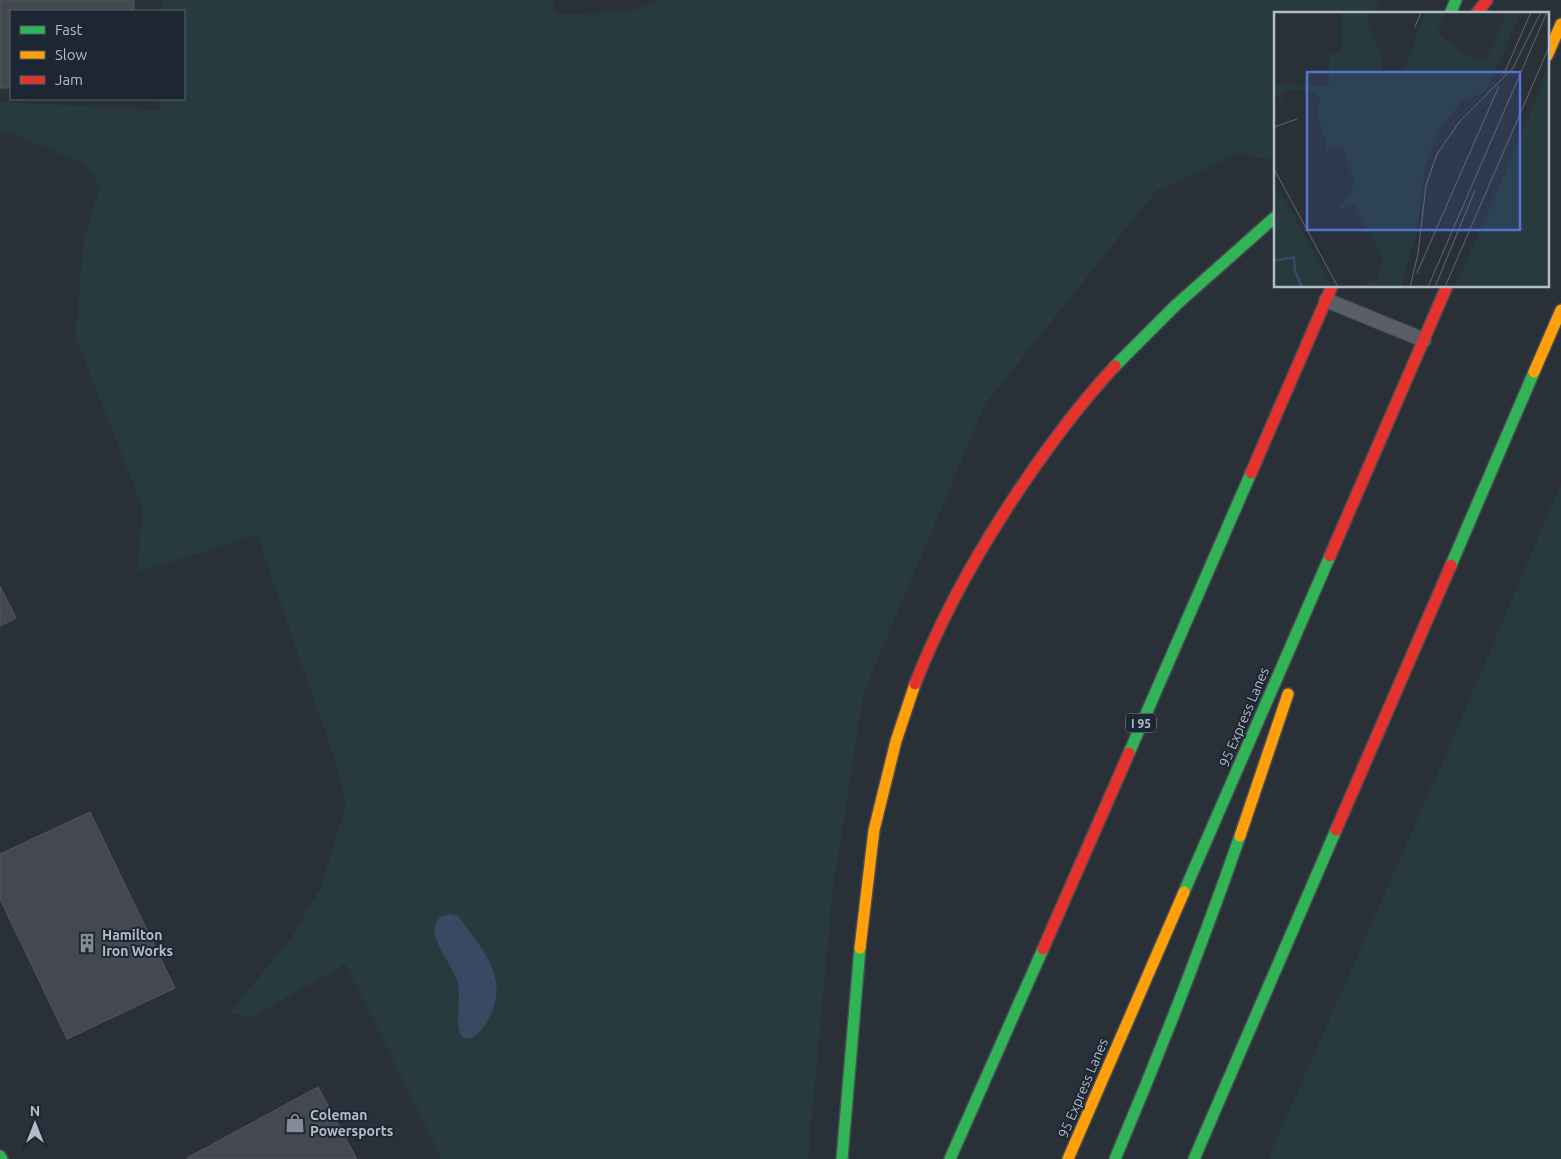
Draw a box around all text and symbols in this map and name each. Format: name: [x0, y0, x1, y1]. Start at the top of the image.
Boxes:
legend: [10, 10, 185, 100]
inset map: [1274, 12, 1548, 288]
text: Fast: [55, 21, 83, 38]
text: Slow: [55, 46, 88, 63]
text: Jam: [55, 71, 83, 88]
street label: 95 Express Lanes: [1216, 665, 1272, 769]
road number: I 95: [1126, 714, 1156, 732]
place label: Hamilton Iron Works: [102, 927, 174, 959]
building icon: Hamilton Iron Works: [76, 932, 98, 954]
street label: 95 Express Lanes: [1055, 1036, 1111, 1140]
north arrow: [10, 1099, 60, 1149]
text: N: [30, 1103, 40, 1119]
place label: Coleman Powersports: [310, 1107, 394, 1139]
shop icon: Coleman Powersports: [284, 1112, 306, 1134]

